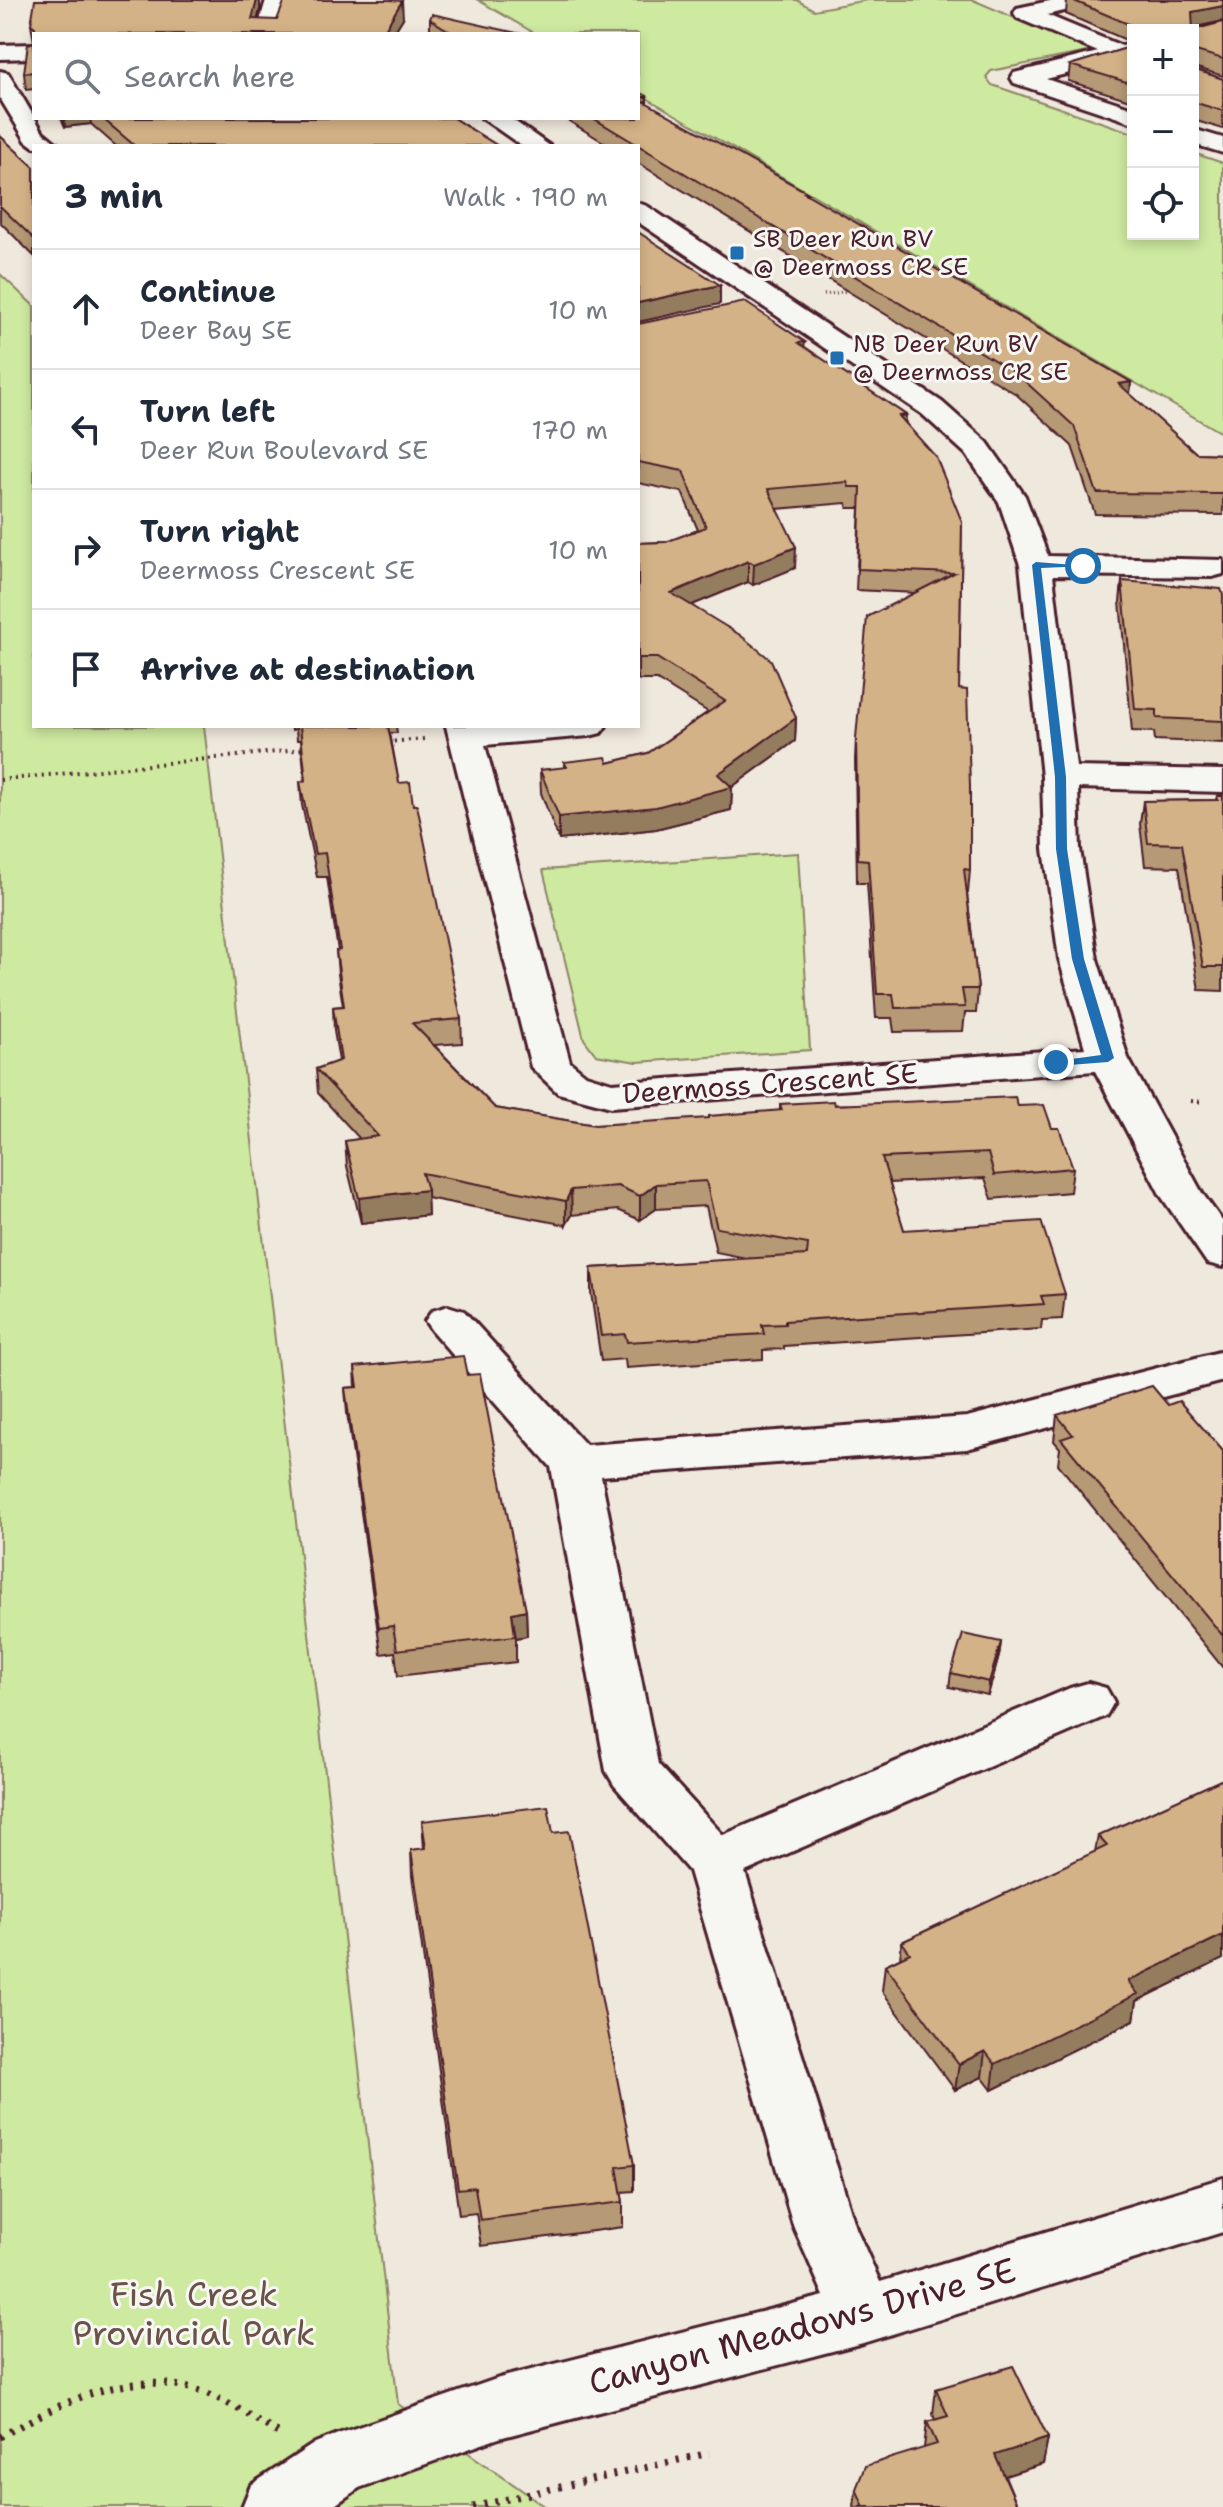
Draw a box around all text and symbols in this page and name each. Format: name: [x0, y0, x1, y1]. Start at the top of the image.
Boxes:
map controls: [1127, 24, 1199, 240]
button: +: [1127, 24, 1199, 96]
search box: [32, 32, 640, 120]
icon: search: [60, 54, 104, 98]
text: Search here: [124, 56, 295, 97]
button: −: [1127, 96, 1199, 168]
button: locate: [1127, 168, 1199, 240]
text: 3 min: [64, 173, 163, 219]
text: Walk · 190 m: [443, 179, 608, 214]
place label: SB Deer Run BV @ Deermoss CR SE: [753, 223, 968, 283]
marker: SB Deer Run BV @ Deermoss CR SE: [728, 244, 746, 262]
text: Continue: [140, 271, 276, 312]
icon: ahead: [64, 287, 108, 331]
text: 10 m: [548, 292, 608, 327]
text: Deer Bay SE: [140, 312, 292, 347]
place label: NB Deer Run BV @ Deermoss CR SE: [853, 328, 1068, 388]
marker: NB Deer Run BV @ Deermoss CR SE: [828, 349, 846, 367]
text: Turn left: [140, 391, 275, 432]
icon: left: [64, 407, 108, 451]
text: 170 m: [531, 412, 608, 447]
text: Deer Run Boulevard SE: [140, 432, 428, 467]
text: Turn right: [140, 511, 299, 552]
icon: right: [64, 527, 108, 571]
text: 10 m: [548, 532, 608, 567]
route start: [1065, 548, 1101, 584]
text: Deermoss Crescent SE: [140, 552, 415, 587]
icon: arrive: [64, 647, 108, 691]
text: Arrive at destination: [140, 649, 475, 690]
route end: [1038, 1044, 1074, 1080]
street label: Deermoss Crescent SE: [621, 1054, 919, 1112]
street label: Canyon Meadows Drive SE: [583, 2247, 1021, 2405]
park label: Fish Creek Provincial Park: [73, 2271, 315, 2356]

